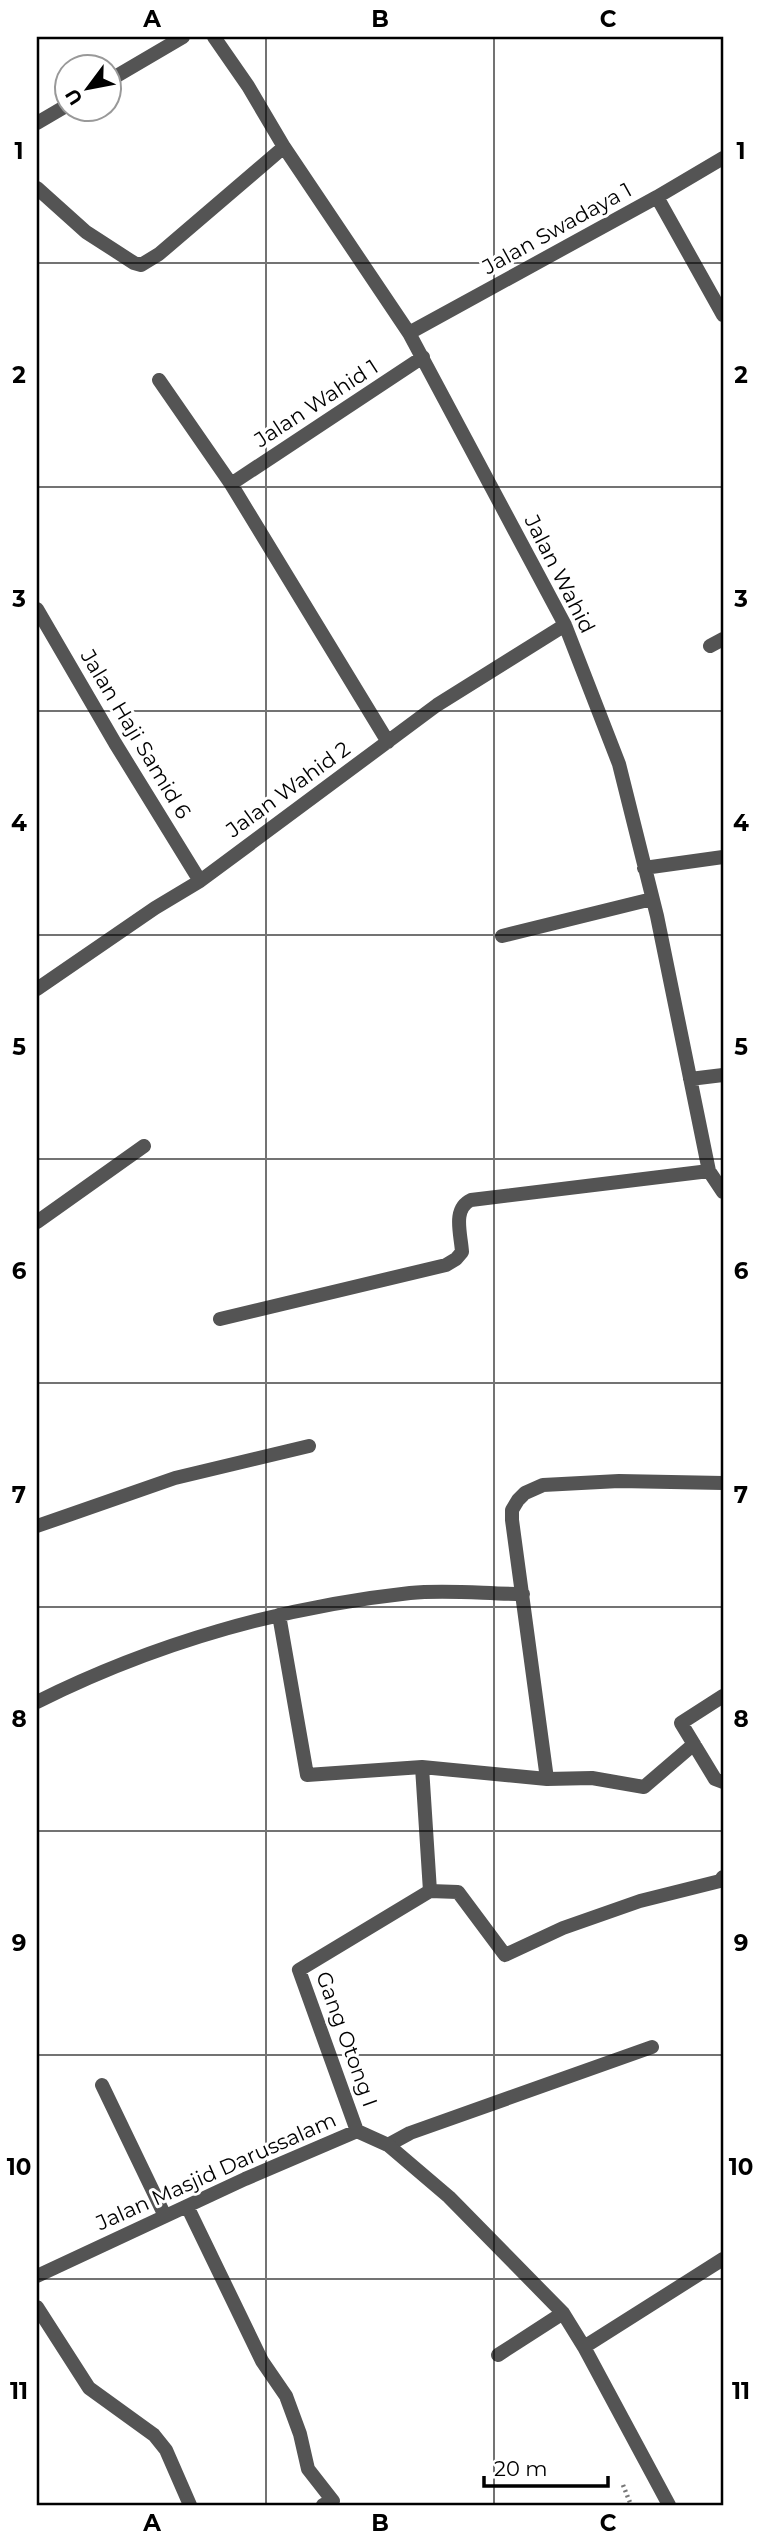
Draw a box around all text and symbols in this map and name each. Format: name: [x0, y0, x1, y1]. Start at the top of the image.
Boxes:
text: A: [142, 5, 161, 33]
text: B: [371, 5, 389, 33]
text: C: [600, 5, 617, 33]
north arrow: [52, 52, 122, 122]
text: U: [60, 84, 88, 109]
text: 1: [14, 137, 24, 165]
text: 1: [736, 137, 746, 165]
street label: Jalan Swadaya 1: [477, 177, 636, 280]
street label: Jalan Wahid 1: [249, 354, 383, 453]
text: 2: [12, 361, 26, 389]
text: 2: [734, 361, 748, 389]
street label: Jalan Wahid: [519, 510, 600, 637]
text: 3: [11, 585, 26, 613]
text: 3: [733, 585, 748, 613]
street label: Jalan Haji Samid 6: [75, 644, 196, 823]
street label: Jalan Wahid 2: [220, 736, 355, 843]
text: 4: [11, 809, 27, 837]
text: 4: [733, 809, 749, 837]
text: 5: [12, 1033, 26, 1061]
text: 5: [734, 1033, 748, 1061]
text: 6: [12, 1257, 27, 1285]
text: 6: [734, 1257, 749, 1285]
text: 7: [12, 1481, 26, 1509]
text: 7: [734, 1481, 748, 1509]
text: 8: [11, 1705, 27, 1733]
text: 8: [733, 1705, 749, 1733]
text: 9: [12, 1929, 26, 1957]
text: 9: [734, 1929, 748, 1957]
street label: Gang Otong I: [311, 1968, 383, 2110]
street label: Jalan Masjid Darussalam: [91, 2107, 340, 2236]
text: 10: [7, 2153, 31, 2181]
text: 10: [729, 2153, 753, 2181]
text: 11: [10, 2377, 28, 2405]
text: 11: [732, 2377, 750, 2405]
scale bar: [484, 2444, 608, 2488]
text: 20 m: [494, 2456, 548, 2481]
text: A: [142, 2509, 161, 2537]
text: B: [371, 2509, 389, 2537]
text: C: [600, 2509, 617, 2537]

